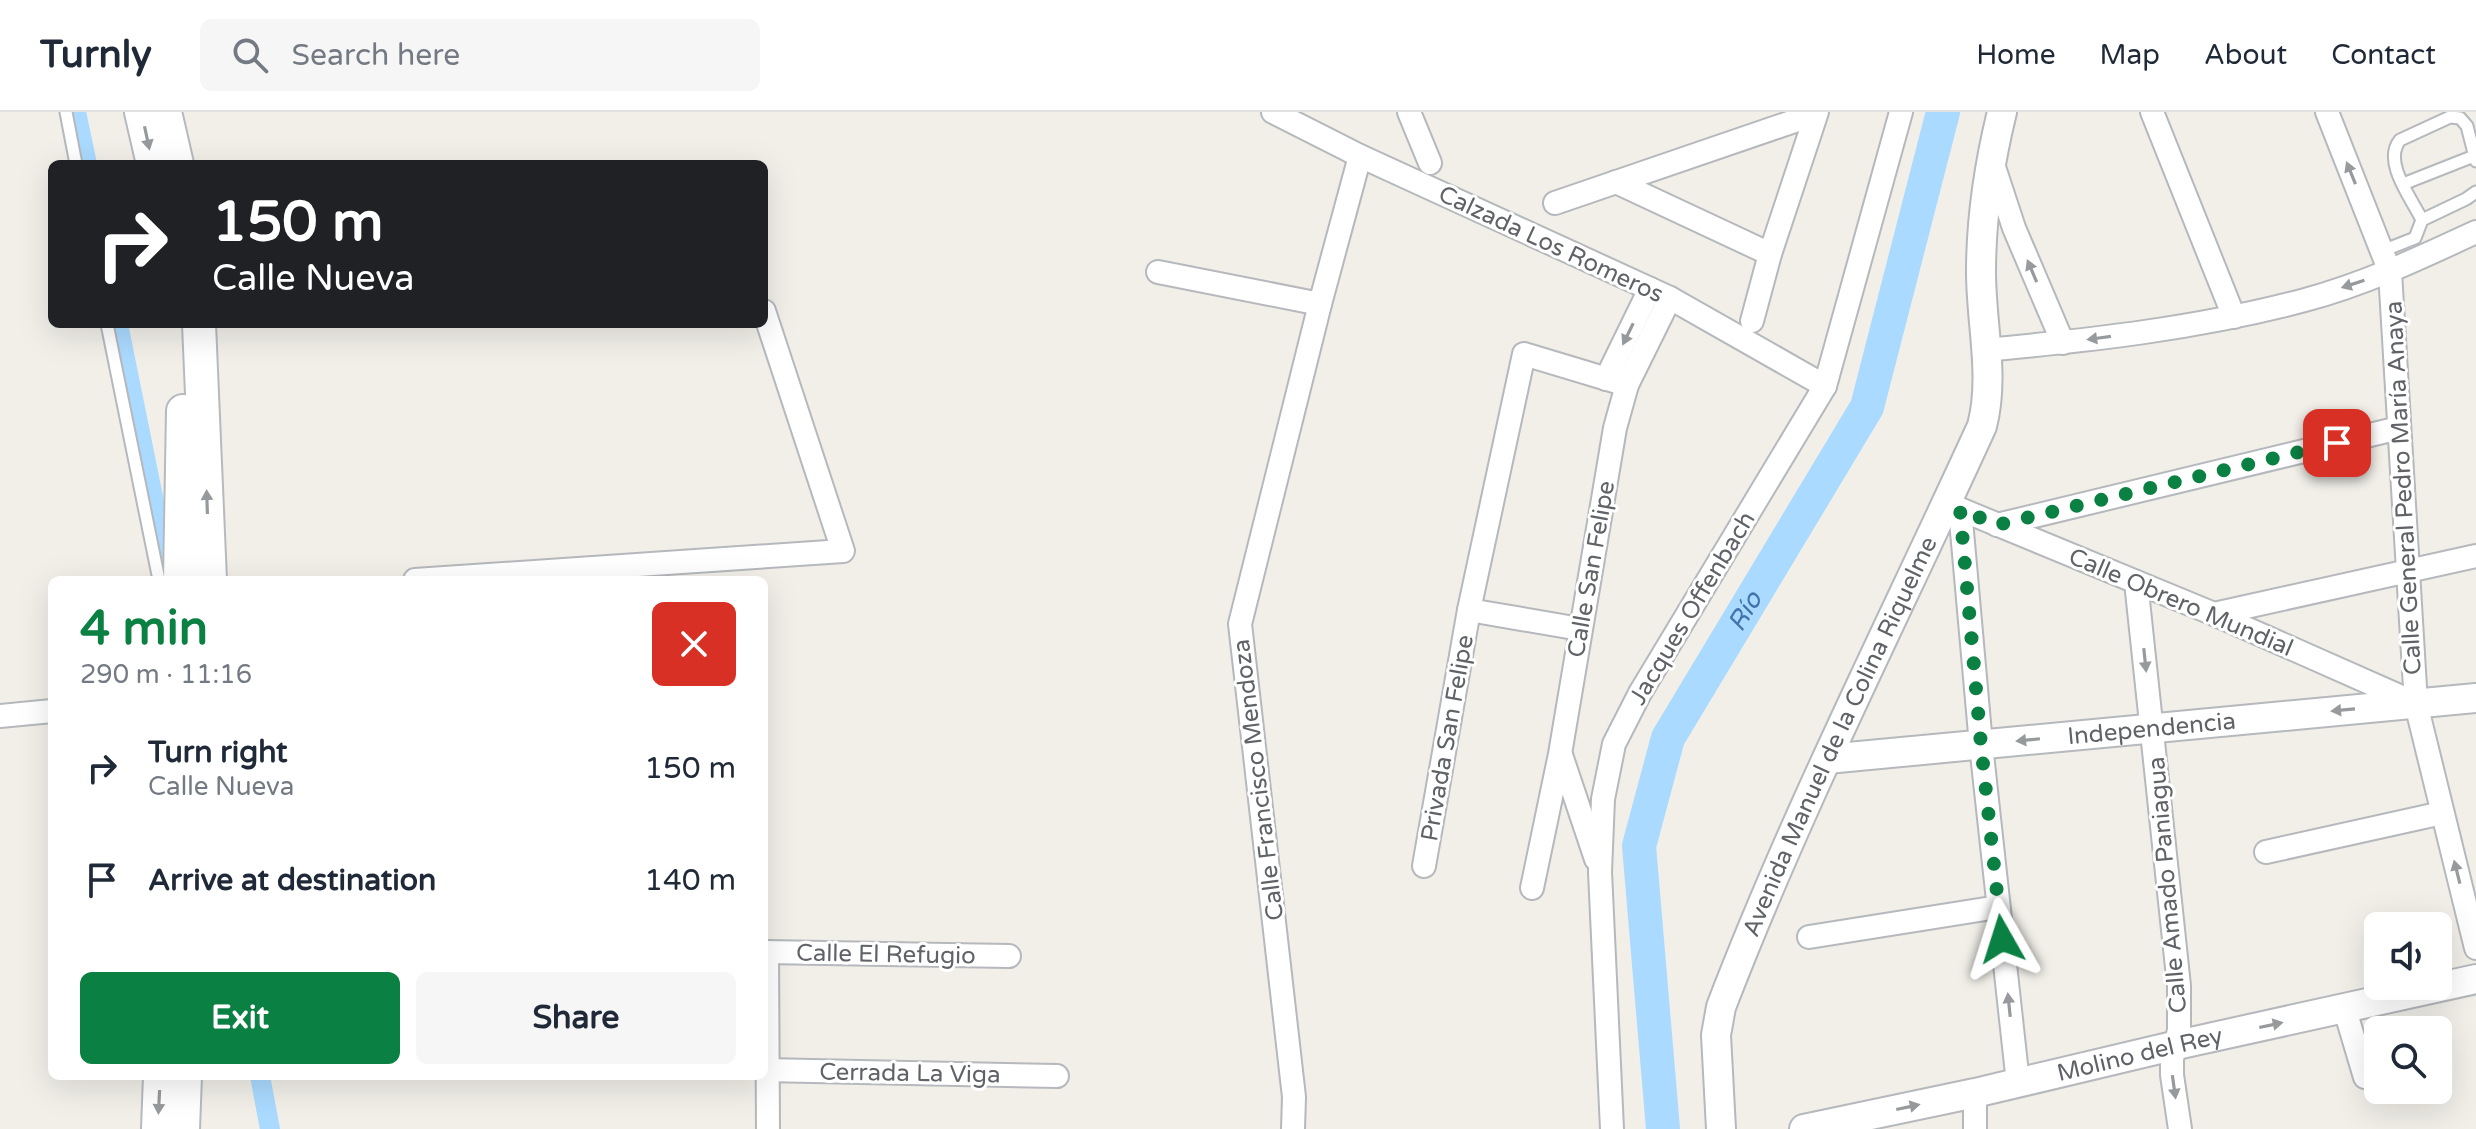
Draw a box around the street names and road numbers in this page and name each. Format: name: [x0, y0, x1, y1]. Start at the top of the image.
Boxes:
street label: Calzada Los Romeros: [1434, 180, 1668, 309]
street label: Calle General Pedro María Anaya: [2379, 300, 2428, 676]
street label: Calle San Felipe: [1562, 478, 1621, 660]
street label: Jacques Offenbach: [1623, 506, 1762, 710]
street label: Avenida Manuel de la Colina Riquelme: [1737, 532, 1944, 941]
street label: Calle Obrero Mundial: [2064, 542, 2297, 663]
street label: Privada San Felipe: [1415, 633, 1480, 844]
street label: Calle Francisco Mendoza: [1227, 638, 1290, 922]
street label: Independencia: [2066, 707, 2237, 751]
street label: Calle Amado Paniagua: [2142, 755, 2193, 1014]
street label: Calle El Refugio: [796, 938, 976, 971]
street label: Molino del Rey: [2054, 1021, 2226, 1088]
street label: Cerrada La Viga: [819, 1057, 1001, 1090]

